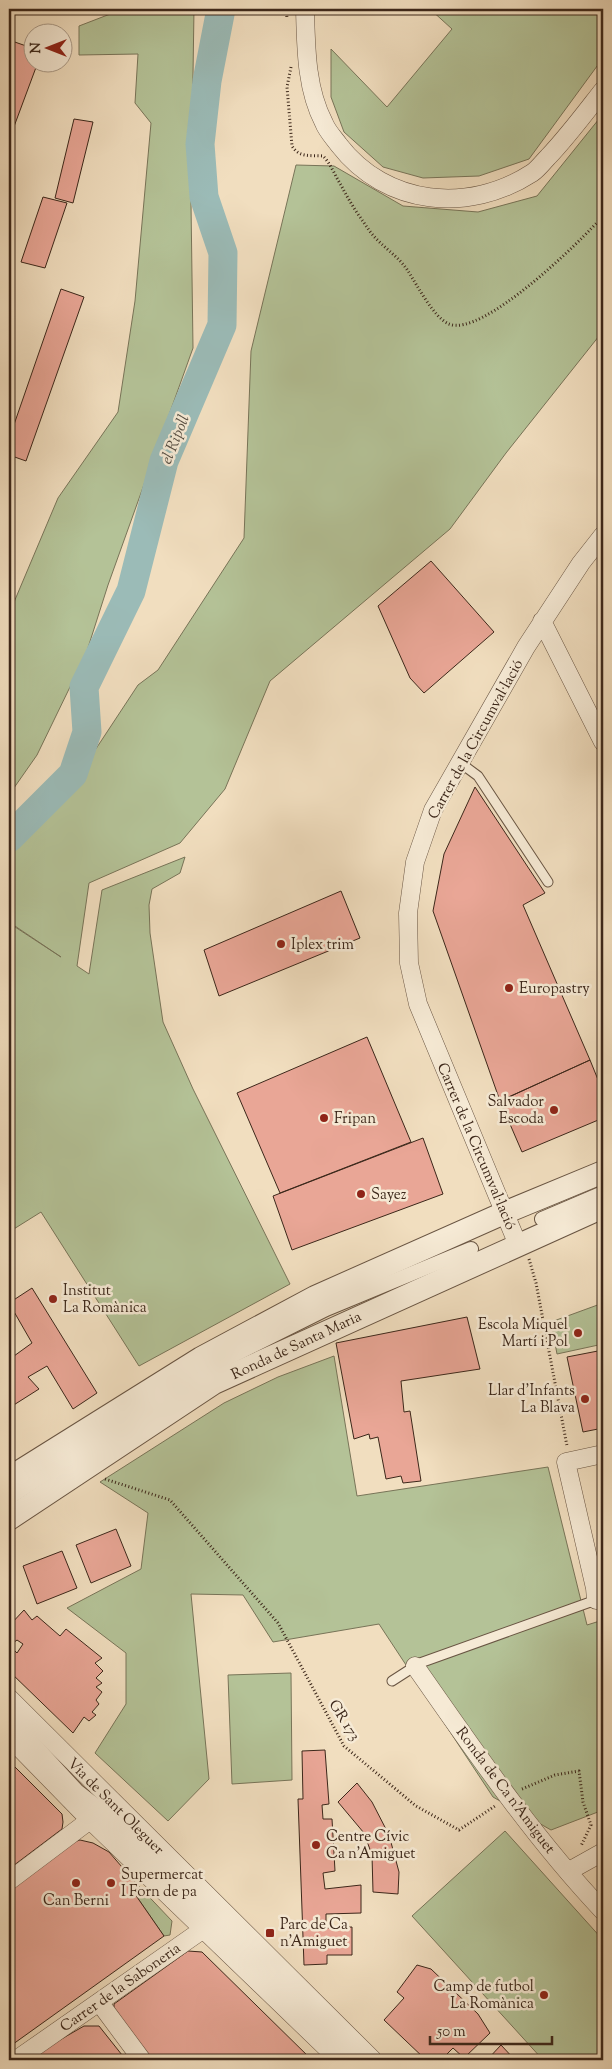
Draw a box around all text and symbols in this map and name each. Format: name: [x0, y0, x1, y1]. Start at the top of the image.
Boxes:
north arrow: [22, 22, 72, 72]
text: N: [27, 42, 47, 54]
water label: el Ripoll: [156, 412, 197, 468]
street label: Carrer de la Circumval·lació: [424, 656, 529, 823]
place label: Iplex trim: [291, 935, 354, 956]
marker: Iplex trim: [275, 938, 287, 950]
place label: Europastry: [519, 979, 590, 1000]
marker: Europastry: [503, 982, 515, 994]
street label: Carrer de la Circumval·lació: [431, 1060, 520, 1233]
place label: Salvador Escoda: [487, 1092, 544, 1130]
marker: Salvador Escoda: [548, 1104, 560, 1116]
place label: Fripan: [334, 1109, 376, 1130]
marker: Fripan: [318, 1112, 330, 1124]
place label: Sayez: [371, 1185, 407, 1206]
marker: Sayez: [355, 1188, 367, 1200]
place label: Institut La Romànica: [63, 1281, 147, 1319]
marker: Institut La Romànica: [47, 1293, 59, 1305]
street label: Ronda de Santa Maria: [228, 1307, 365, 1386]
place label: Escola Miquel Martí i Pol: [478, 1315, 568, 1353]
marker: Escola Miquel Martí i Pol: [572, 1327, 584, 1339]
place label: Llar d'Infants La Blava: [488, 1381, 575, 1419]
marker: Llar d'Infants La Blava: [579, 1393, 591, 1405]
street label: GR 173: [323, 1696, 365, 1745]
street label: Ronda de Ca n'Amiguet: [450, 1723, 559, 1859]
street label: Via de Sant Oleguer: [62, 1754, 168, 1860]
place label: Centre Cívic Ca n'Amiguet: [326, 1827, 415, 1865]
marker: Centre Cívic Ca n'Amiguet: [310, 1839, 322, 1851]
place label: Supermercat I Forn de pa: [121, 1865, 203, 1903]
marker: Can Berni: [70, 1877, 82, 1889]
marker: Supermercat I Forn de pa: [105, 1877, 117, 1889]
place label: Can Berni: [43, 1891, 109, 1912]
place label: Parc de Ca n’Amiguet: [280, 1915, 348, 1953]
marker: Parc de Ca n’Amiguet: [264, 1927, 276, 1939]
street label: Carrer de la Saboneria: [56, 1939, 186, 2038]
place label: Camp de futbol La Romànica: [434, 1977, 534, 2015]
marker: Camp de futbol La Romànica: [538, 1989, 550, 2001]
scale bar: [430, 2014, 552, 2046]
text: 50 m: [436, 2022, 466, 2043]

